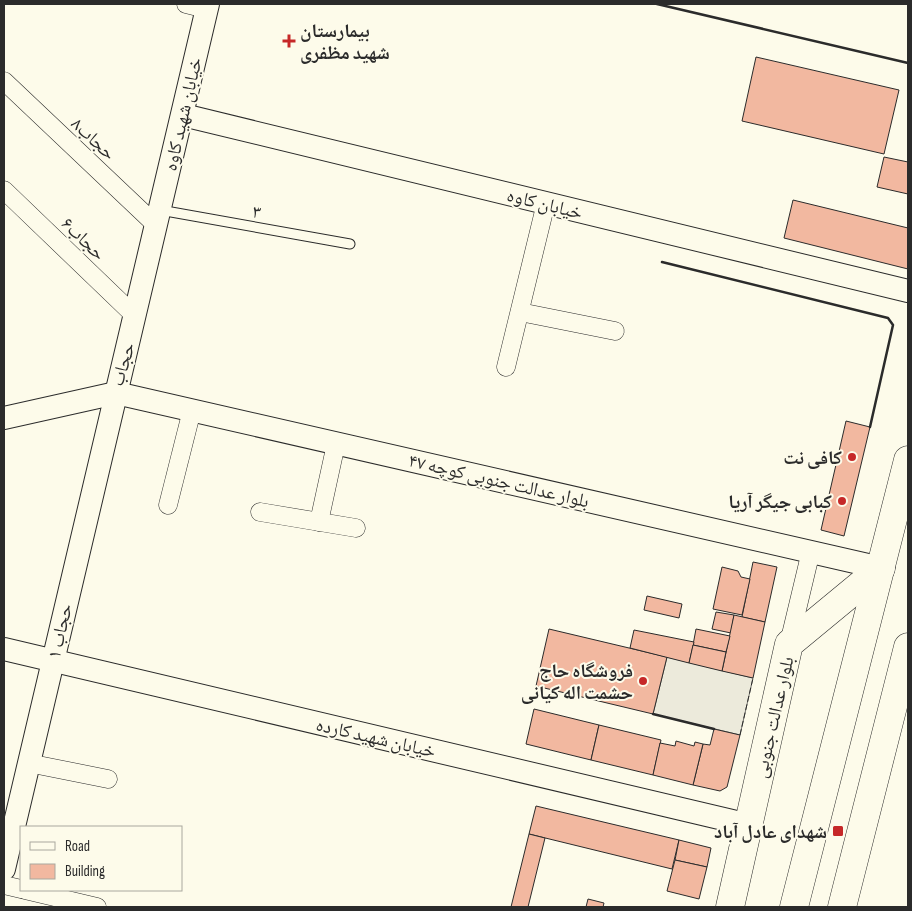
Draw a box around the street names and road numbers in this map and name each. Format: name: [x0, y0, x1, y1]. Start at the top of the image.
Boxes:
street label: خیابان شهید کاوه: [159, 55, 208, 173]
street label: حجاب۸: [66, 113, 120, 165]
street label: خیابان کاوه: [504, 184, 585, 225]
street label: ۳: [251, 200, 263, 225]
street label: حجاب۶: [56, 212, 110, 266]
street label: حجاب: [106, 340, 141, 389]
street label: بلوار عدالت جنوبی کوچه ۴۷: [406, 449, 591, 513]
street label: حجاب ۱: [43, 602, 78, 661]
street label: بلوار عدالت جنوبی: [749, 654, 800, 780]
street label: خیابان شهید کارده: [314, 714, 438, 763]

